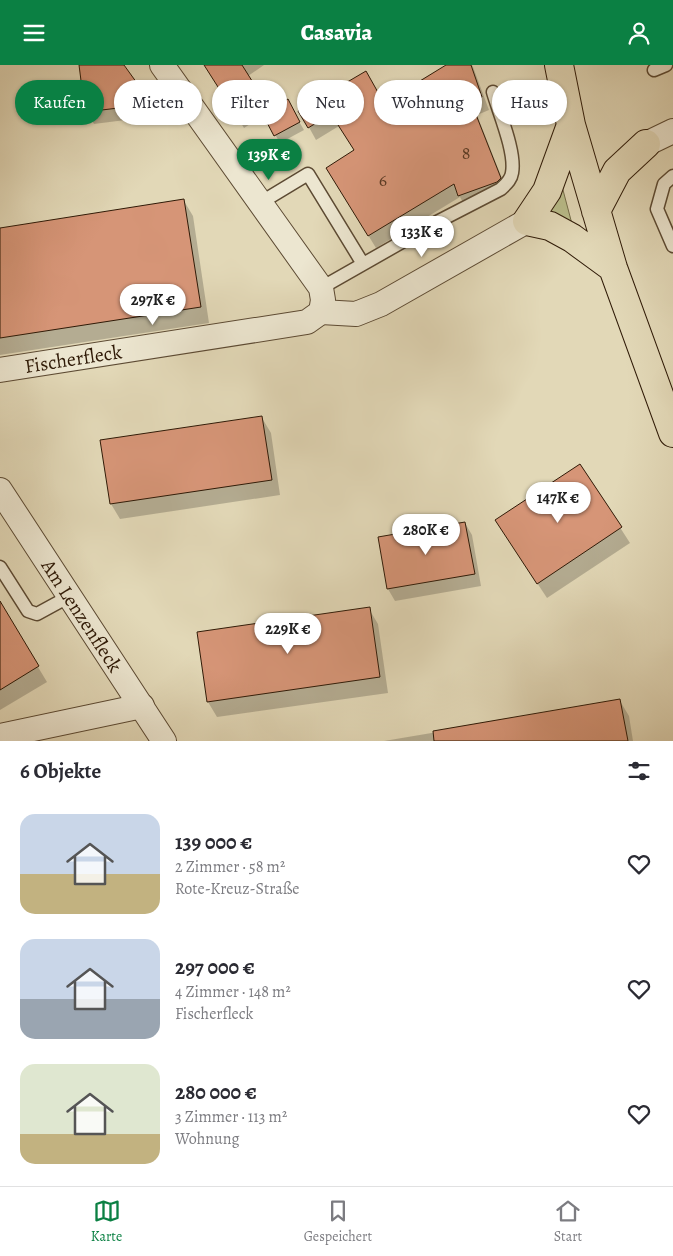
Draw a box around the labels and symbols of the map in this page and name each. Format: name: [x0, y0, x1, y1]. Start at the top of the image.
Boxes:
pin: 139K €: [228, 139, 310, 181]
house number: 8: [462, 141, 470, 165]
house number: 6: [379, 168, 387, 192]
pin: 133K €: [381, 215, 463, 258]
pin: 297K €: [112, 283, 194, 326]
street label: Fischerfleck: [22, 338, 124, 379]
pin: 147K €: [517, 481, 599, 524]
pin: 280K €: [385, 513, 467, 556]
street label: Am Lenzenfleck: [35, 553, 129, 677]
pin: 229K €: [247, 613, 329, 655]

